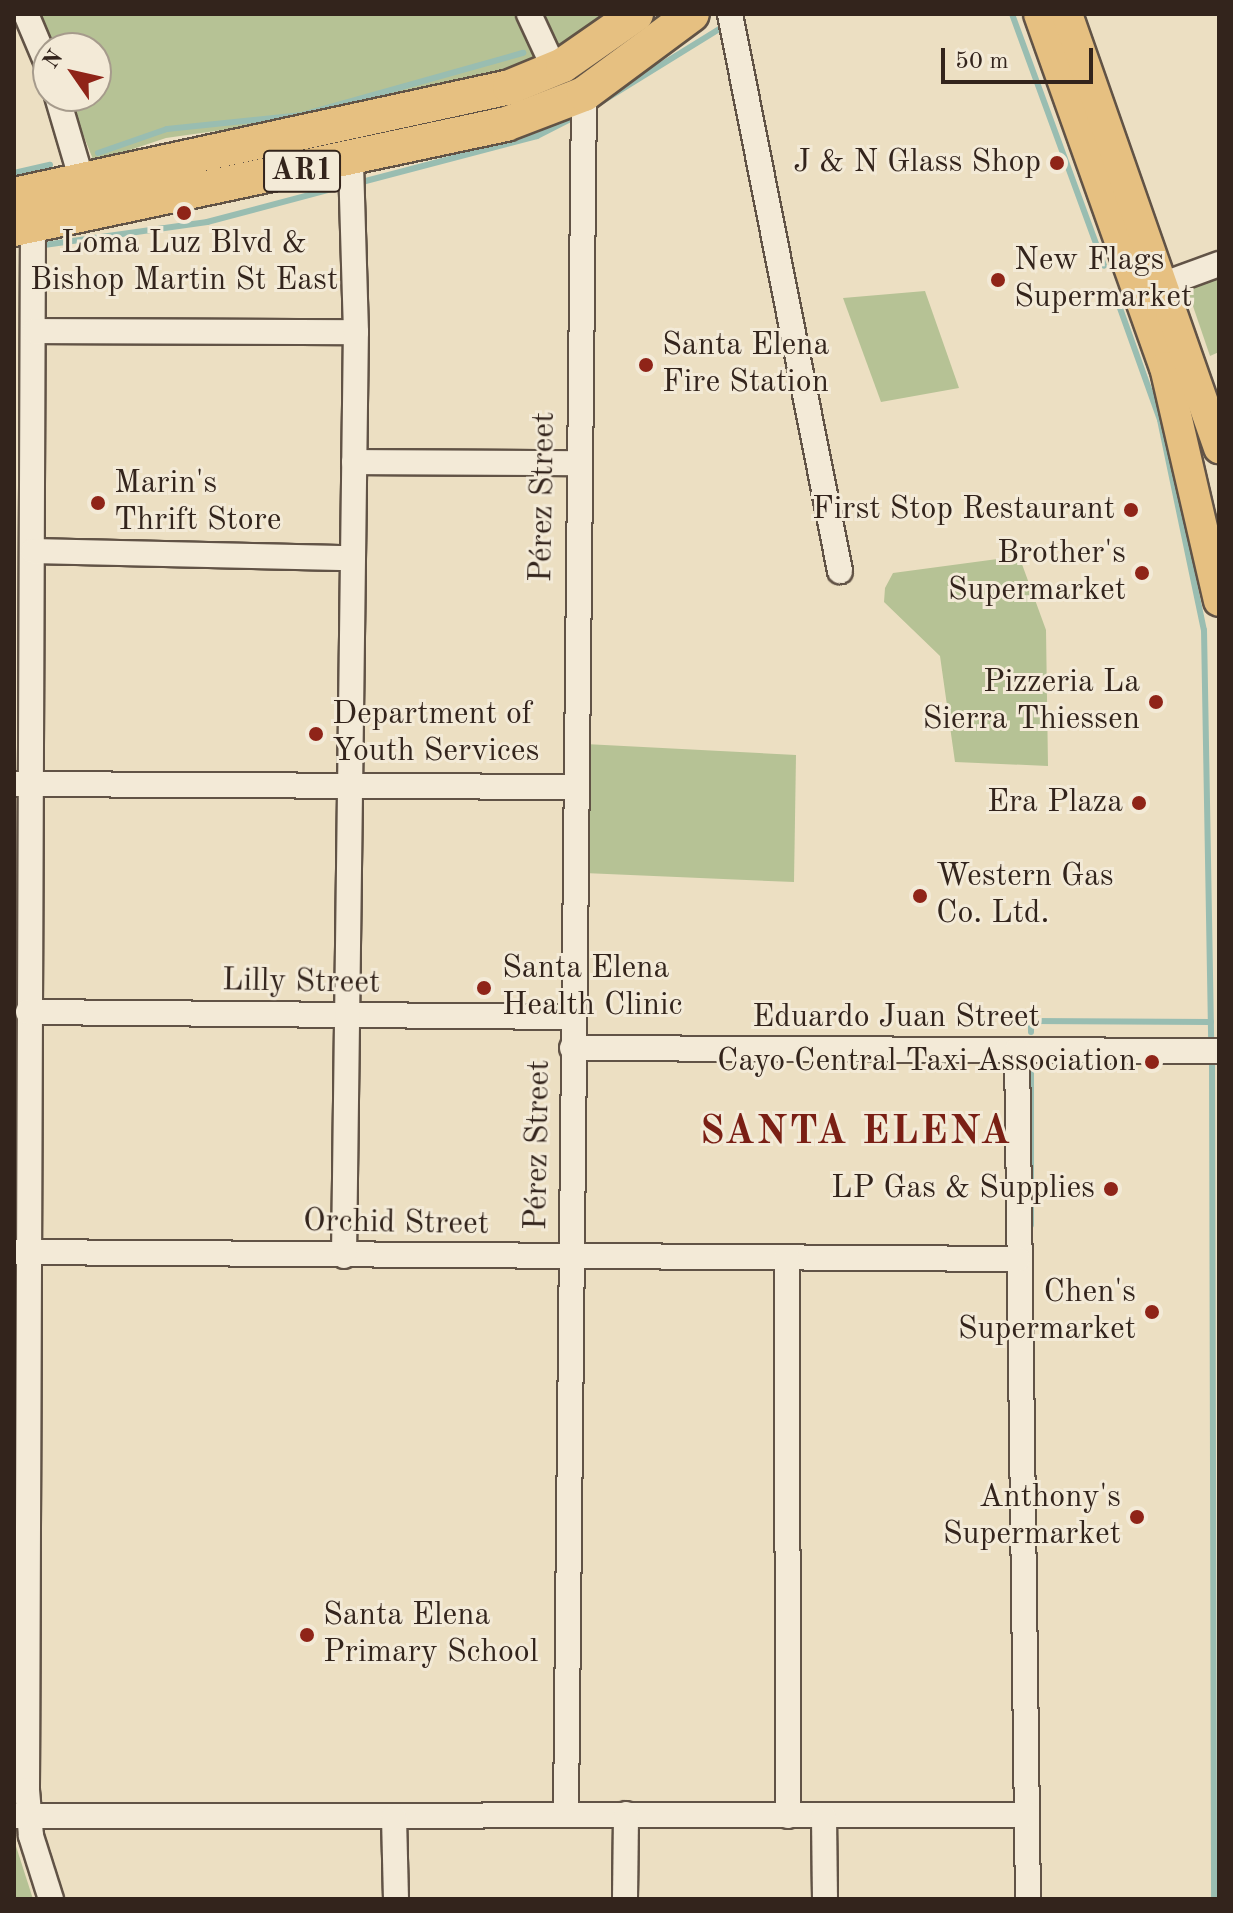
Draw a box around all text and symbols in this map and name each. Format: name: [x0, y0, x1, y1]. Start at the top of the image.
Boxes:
north arrow: [32, 32, 112, 112]
scale bar: [945, 32, 1097, 82]
text: N: [40, 47, 68, 73]
text: 50 m: [955, 50, 1009, 74]
place label: J & N Glass Shop: [793, 144, 1041, 182]
road number: AR1: [262, 145, 342, 197]
marker: J & N Glass Shop: [1048, 154, 1066, 172]
marker: Loma Luz Blvd & Bishop Martin St East: [175, 204, 193, 222]
place label: Loma Luz Blvd & Bishop Martin St East: [30, 226, 338, 301]
place label: New Flags Supermarket: [1014, 243, 1192, 318]
marker: New Flags Supermarket: [989, 271, 1007, 289]
place label: Santa Elena Fire Station: [662, 328, 829, 403]
marker: Santa Elena Fire Station: [637, 356, 655, 374]
street label: Pérez Street: [523, 411, 565, 583]
place label: Marin's Thrift Store: [114, 466, 281, 541]
place label: First Stop Restaurant: [812, 491, 1115, 529]
marker: Marin's Thrift Store: [89, 494, 107, 512]
marker: First Stop Restaurant: [1122, 501, 1140, 519]
place label: Brother's Supermarket: [948, 536, 1126, 611]
marker: Brother's Supermarket: [1133, 564, 1151, 582]
place label: Pizzeria La Sierra Thiessen: [922, 665, 1140, 740]
marker: Pizzeria La Sierra Thiessen: [1147, 693, 1165, 711]
place label: Department of Youth Services: [332, 697, 539, 772]
marker: Department of Youth Services: [307, 725, 325, 743]
place label: Era Plaza: [987, 784, 1123, 822]
marker: Era Plaza: [1130, 794, 1148, 812]
place label: Western Gas Co. Ltd.: [936, 859, 1114, 934]
marker: Western Gas Co. Ltd.: [911, 887, 929, 905]
place label: Santa Elena Health Clinic: [502, 951, 683, 1026]
street label: Lilly Street: [222, 962, 380, 1004]
marker: Santa Elena Health Clinic: [473, 977, 495, 999]
street label: Eduardo Juan Street: [752, 999, 1040, 1037]
place label: Cayo Central Taxi Association: [717, 1043, 1136, 1081]
marker: Cayo Central Taxi Association: [1143, 1053, 1161, 1071]
street label: Pérez Street: [518, 1059, 560, 1231]
district label: SANTA ELENA: [700, 1109, 1012, 1157]
place label: LP Gas & Supplies: [831, 1170, 1095, 1208]
marker: LP Gas & Supplies: [1102, 1180, 1120, 1198]
street label: Orchid Street: [303, 1203, 489, 1245]
place label: Chen's Supermarket: [958, 1275, 1136, 1350]
marker: Chen's Supermarket: [1143, 1303, 1161, 1321]
place label: Anthony's Supermarket: [943, 1480, 1121, 1555]
marker: Anthony's Supermarket: [1128, 1508, 1146, 1526]
place label: Santa Elena Primary School: [323, 1598, 538, 1673]
marker: Santa Elena Primary School: [298, 1626, 316, 1644]

